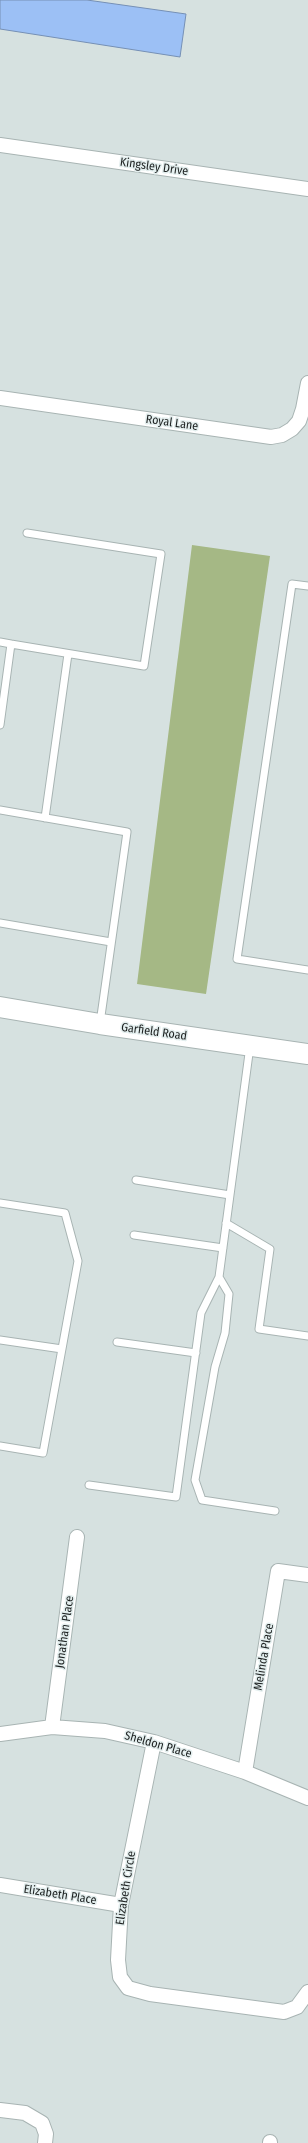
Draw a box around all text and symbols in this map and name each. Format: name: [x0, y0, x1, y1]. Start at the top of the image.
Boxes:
street label: Kingsley Drive: [119, 155, 189, 179]
street label: Royal Lane: [145, 412, 199, 434]
street label: Garfield Road: [120, 1020, 188, 1044]
street label: Jonathan Place: [53, 1595, 77, 1669]
street label: Melinda Place: [251, 1622, 277, 1692]
street label: Sheldon Place: [123, 1729, 193, 1761]
street label: Elizabeth Circle: [113, 1850, 139, 1926]
street label: Elizabeth Place: [23, 1882, 97, 1908]

